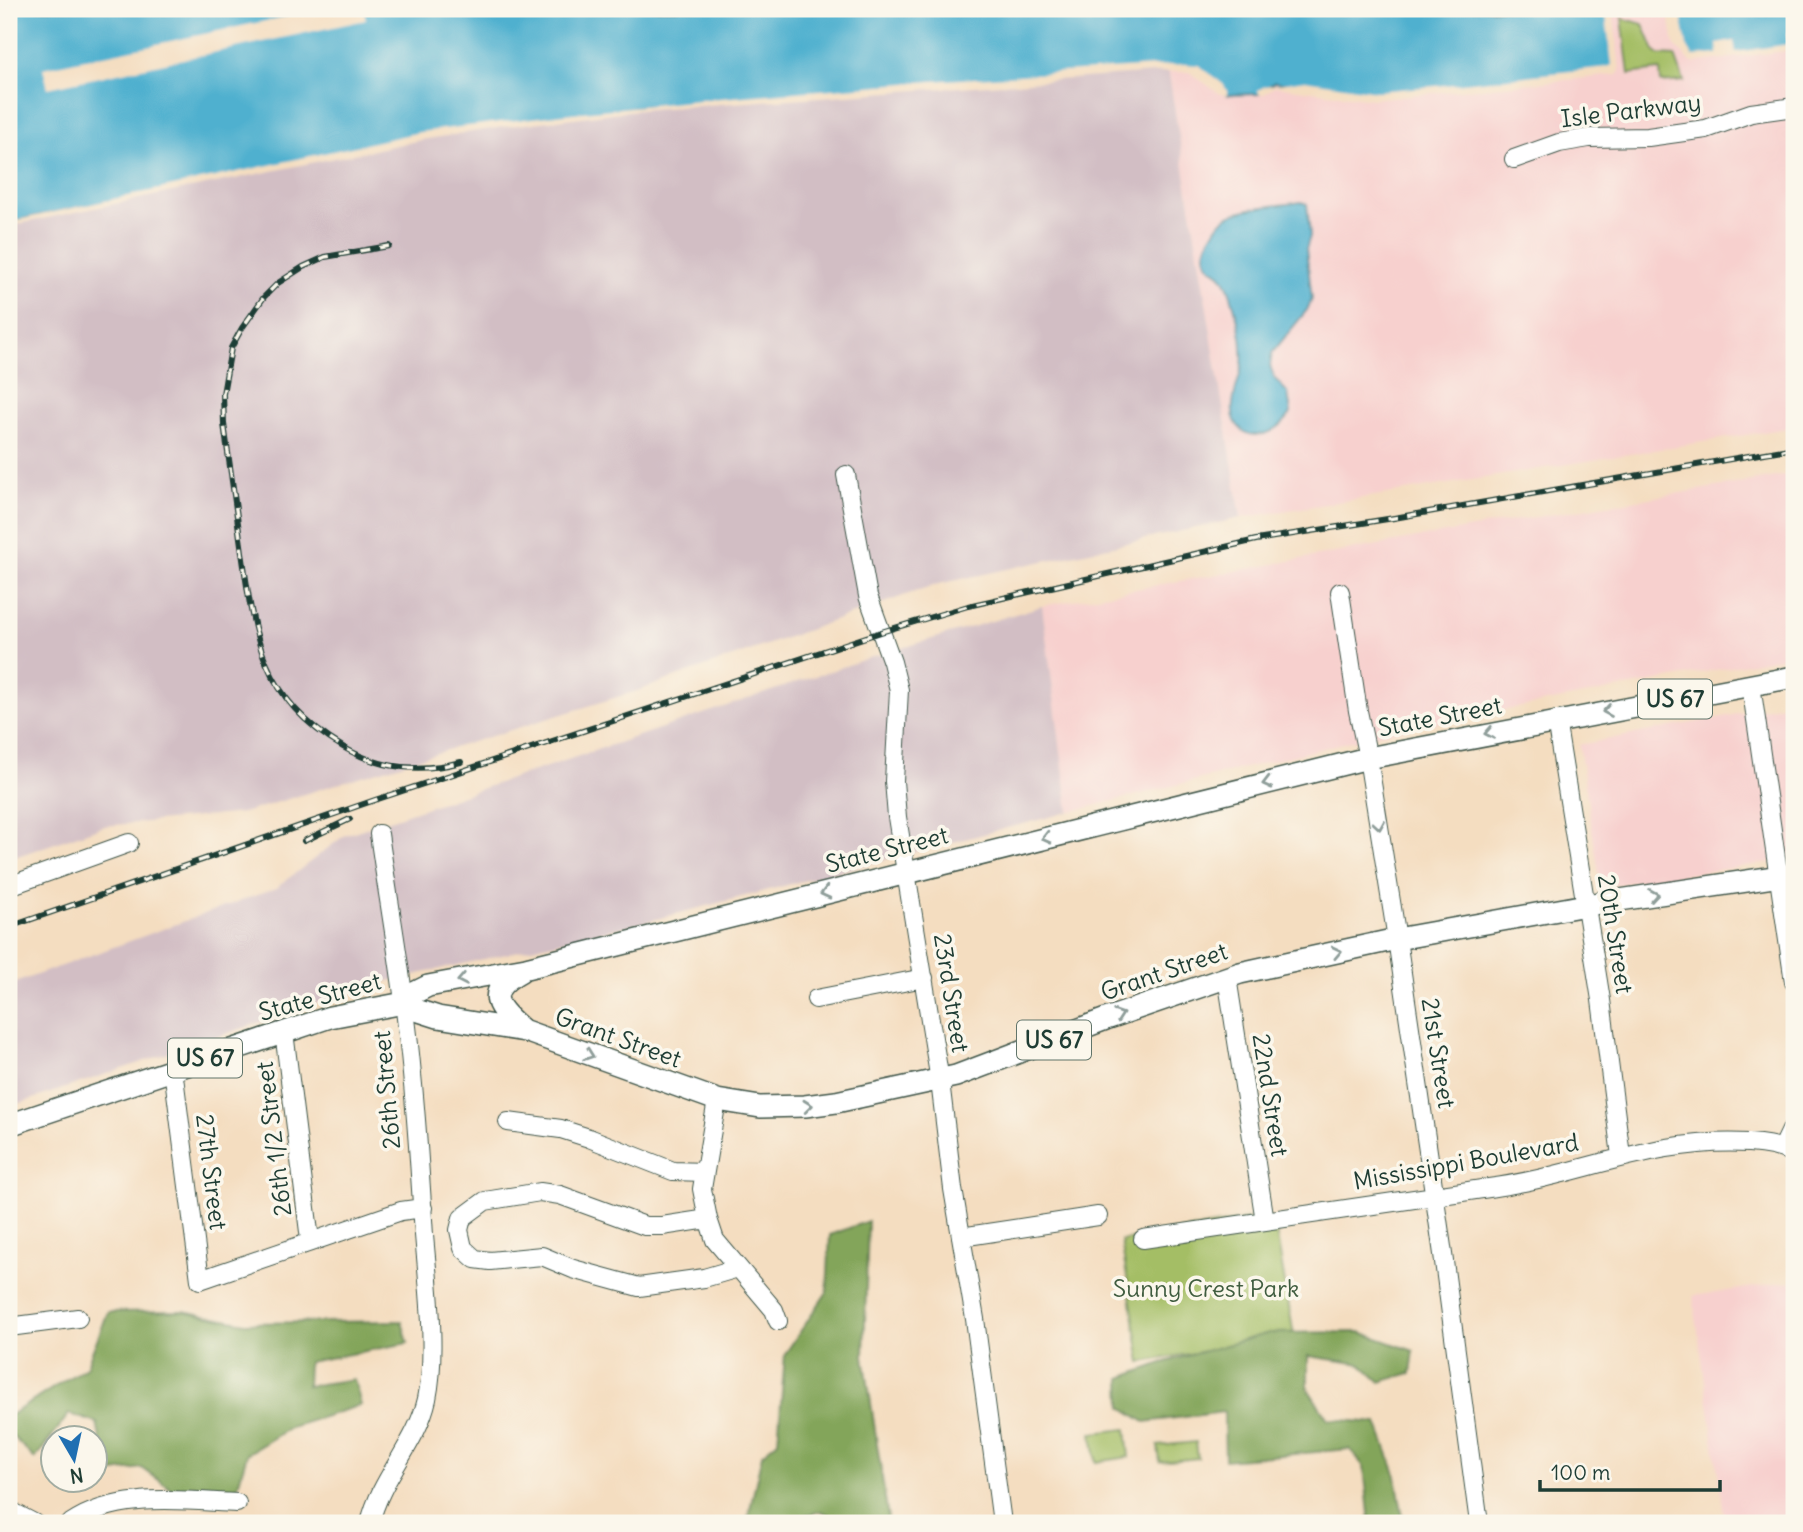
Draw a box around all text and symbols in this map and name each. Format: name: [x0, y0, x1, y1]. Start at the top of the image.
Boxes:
street label: Isle Parkway: [1559, 87, 1703, 133]
road number: US 67: [1638, 680, 1712, 719]
street label: State Street: [1375, 689, 1504, 743]
one-way arrow: [1601, 703, 1613, 718]
one-way arrow: [1483, 725, 1495, 740]
one-way arrow: [1261, 775, 1273, 789]
street label: State Street: [822, 819, 951, 879]
one-way arrow: [1371, 819, 1386, 831]
one-way arrow: [1040, 830, 1052, 844]
street label: 20th Street: [1592, 872, 1640, 996]
one-way arrow: [820, 885, 832, 899]
one-way arrow: [1648, 888, 1659, 903]
street label: 23rd Street: [928, 931, 976, 1055]
street label: Grant Street: [1096, 935, 1231, 1007]
one-way arrow: [1331, 946, 1343, 960]
street label: State Street: [255, 965, 384, 1027]
one-way arrow: [456, 972, 468, 987]
street label: 21st Street: [1415, 995, 1463, 1110]
street label: Grant Street: [551, 1000, 686, 1074]
one-way arrow: [1113, 1009, 1125, 1023]
road number: US 67: [1017, 1021, 1091, 1060]
street label: 26th Street: [366, 1030, 406, 1151]
street label: 22nd Street: [1246, 1031, 1296, 1158]
road number: US 67: [168, 1038, 242, 1078]
one-way arrow: [582, 1047, 594, 1061]
street label: 26th 1/2 Street: [249, 1060, 297, 1218]
one-way arrow: [802, 1098, 814, 1113]
street label: 27th Street: [190, 1112, 234, 1232]
street label: Mississippi Boulevard: [1351, 1126, 1581, 1196]
park label: Sunny Crest Park: [1113, 1273, 1299, 1303]
north arrow: [38, 1424, 108, 1494]
scale bar: [1540, 1448, 1721, 1492]
text: 100 m: [1551, 1459, 1610, 1486]
text: N: [68, 1463, 85, 1489]

